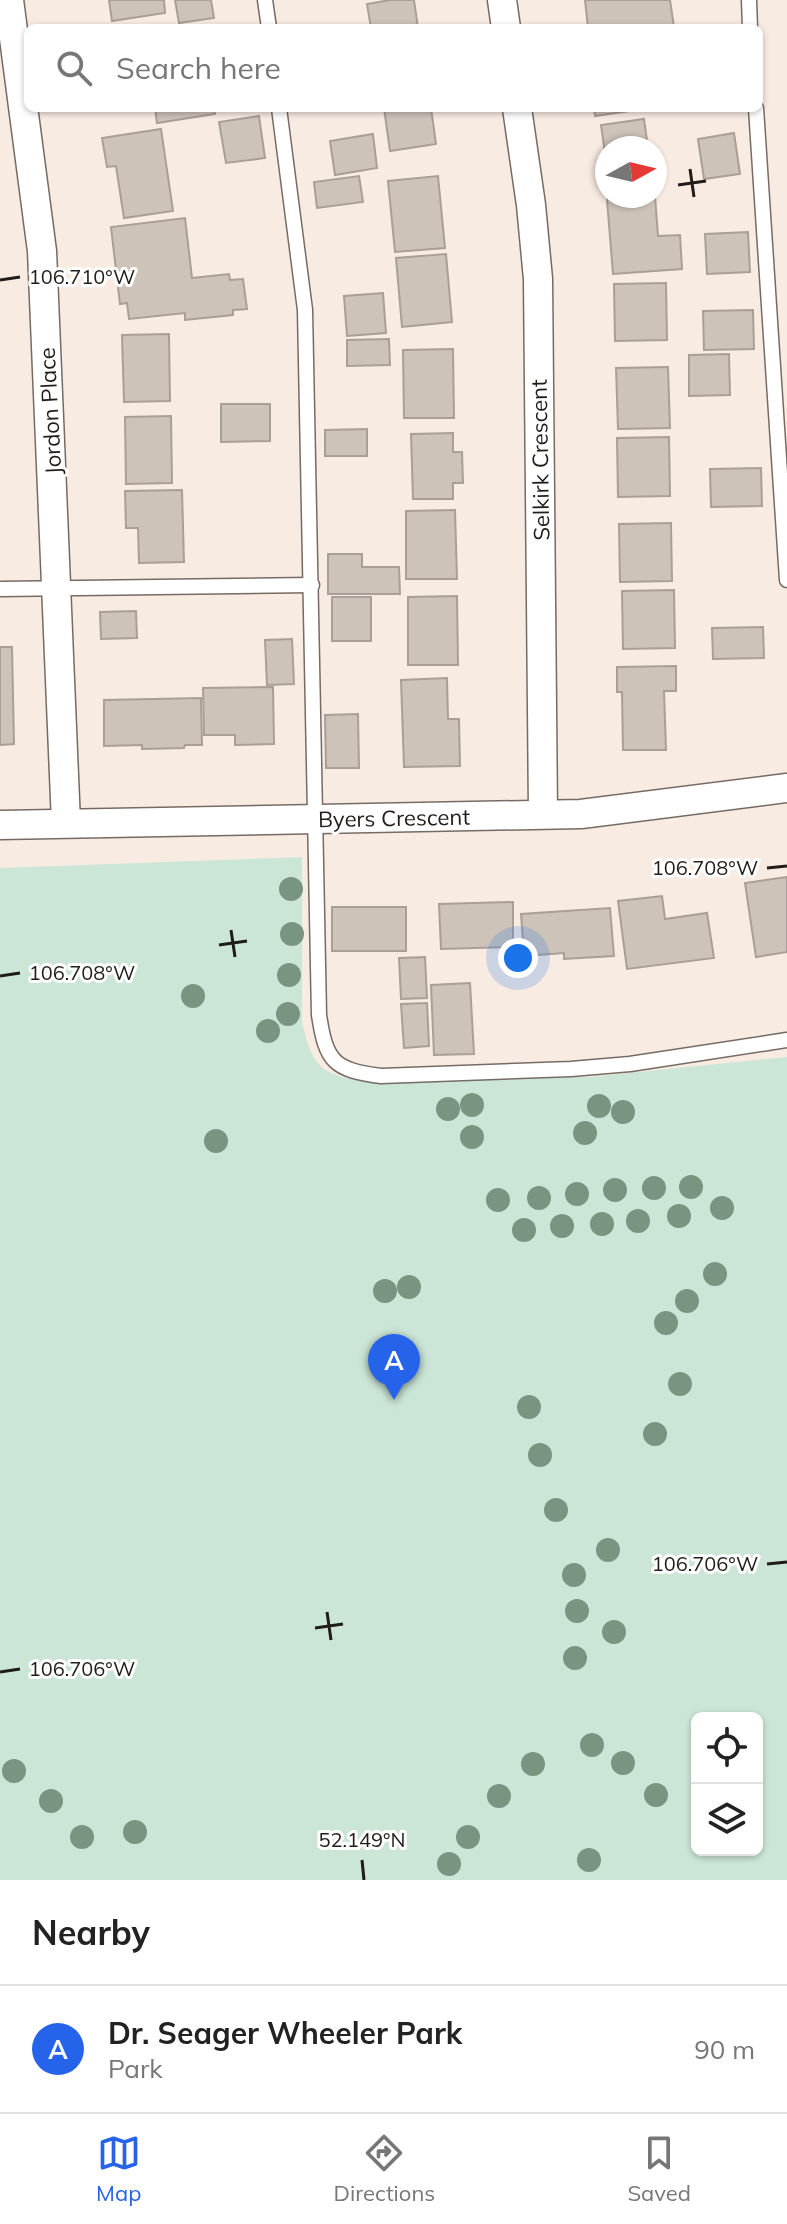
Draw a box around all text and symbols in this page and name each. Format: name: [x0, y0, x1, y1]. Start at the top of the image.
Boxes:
search box: [24, 24, 763, 112]
icon: search: [52, 46, 96, 90]
text: Search here: [116, 49, 281, 87]
north arrow: [595, 136, 667, 208]
text: 106.710°W: [29, 264, 135, 289]
street label: Jordon Place: [33, 347, 67, 475]
street label: Selkirk Crescent: [525, 379, 555, 541]
street label: Byers Crescent: [318, 803, 471, 833]
text: 106.708°W: [652, 855, 758, 880]
your location: [498, 938, 538, 978]
text: 106.708°W: [29, 960, 135, 985]
pin: A: [368, 1334, 420, 1400]
text: 106.706°W: [652, 1551, 758, 1576]
text: 106.706°W: [29, 1656, 135, 1681]
map controls: [691, 1712, 763, 1856]
button: locate: [691, 1712, 763, 1784]
button: layers: [691, 1784, 763, 1856]
text: 52.149°N: [319, 1827, 405, 1852]
text: Nearby: [32, 1911, 150, 1954]
text: Dr. Seager Wheeler Park: [108, 2014, 462, 2052]
text: A: [48, 2033, 68, 2066]
text: 90 m: [694, 2033, 755, 2066]
text: Park: [108, 2052, 163, 2085]
tab: Map: [96, 2131, 141, 2207]
tab: Directions: [334, 2131, 435, 2207]
tab: Saved: [627, 2131, 691, 2207]

